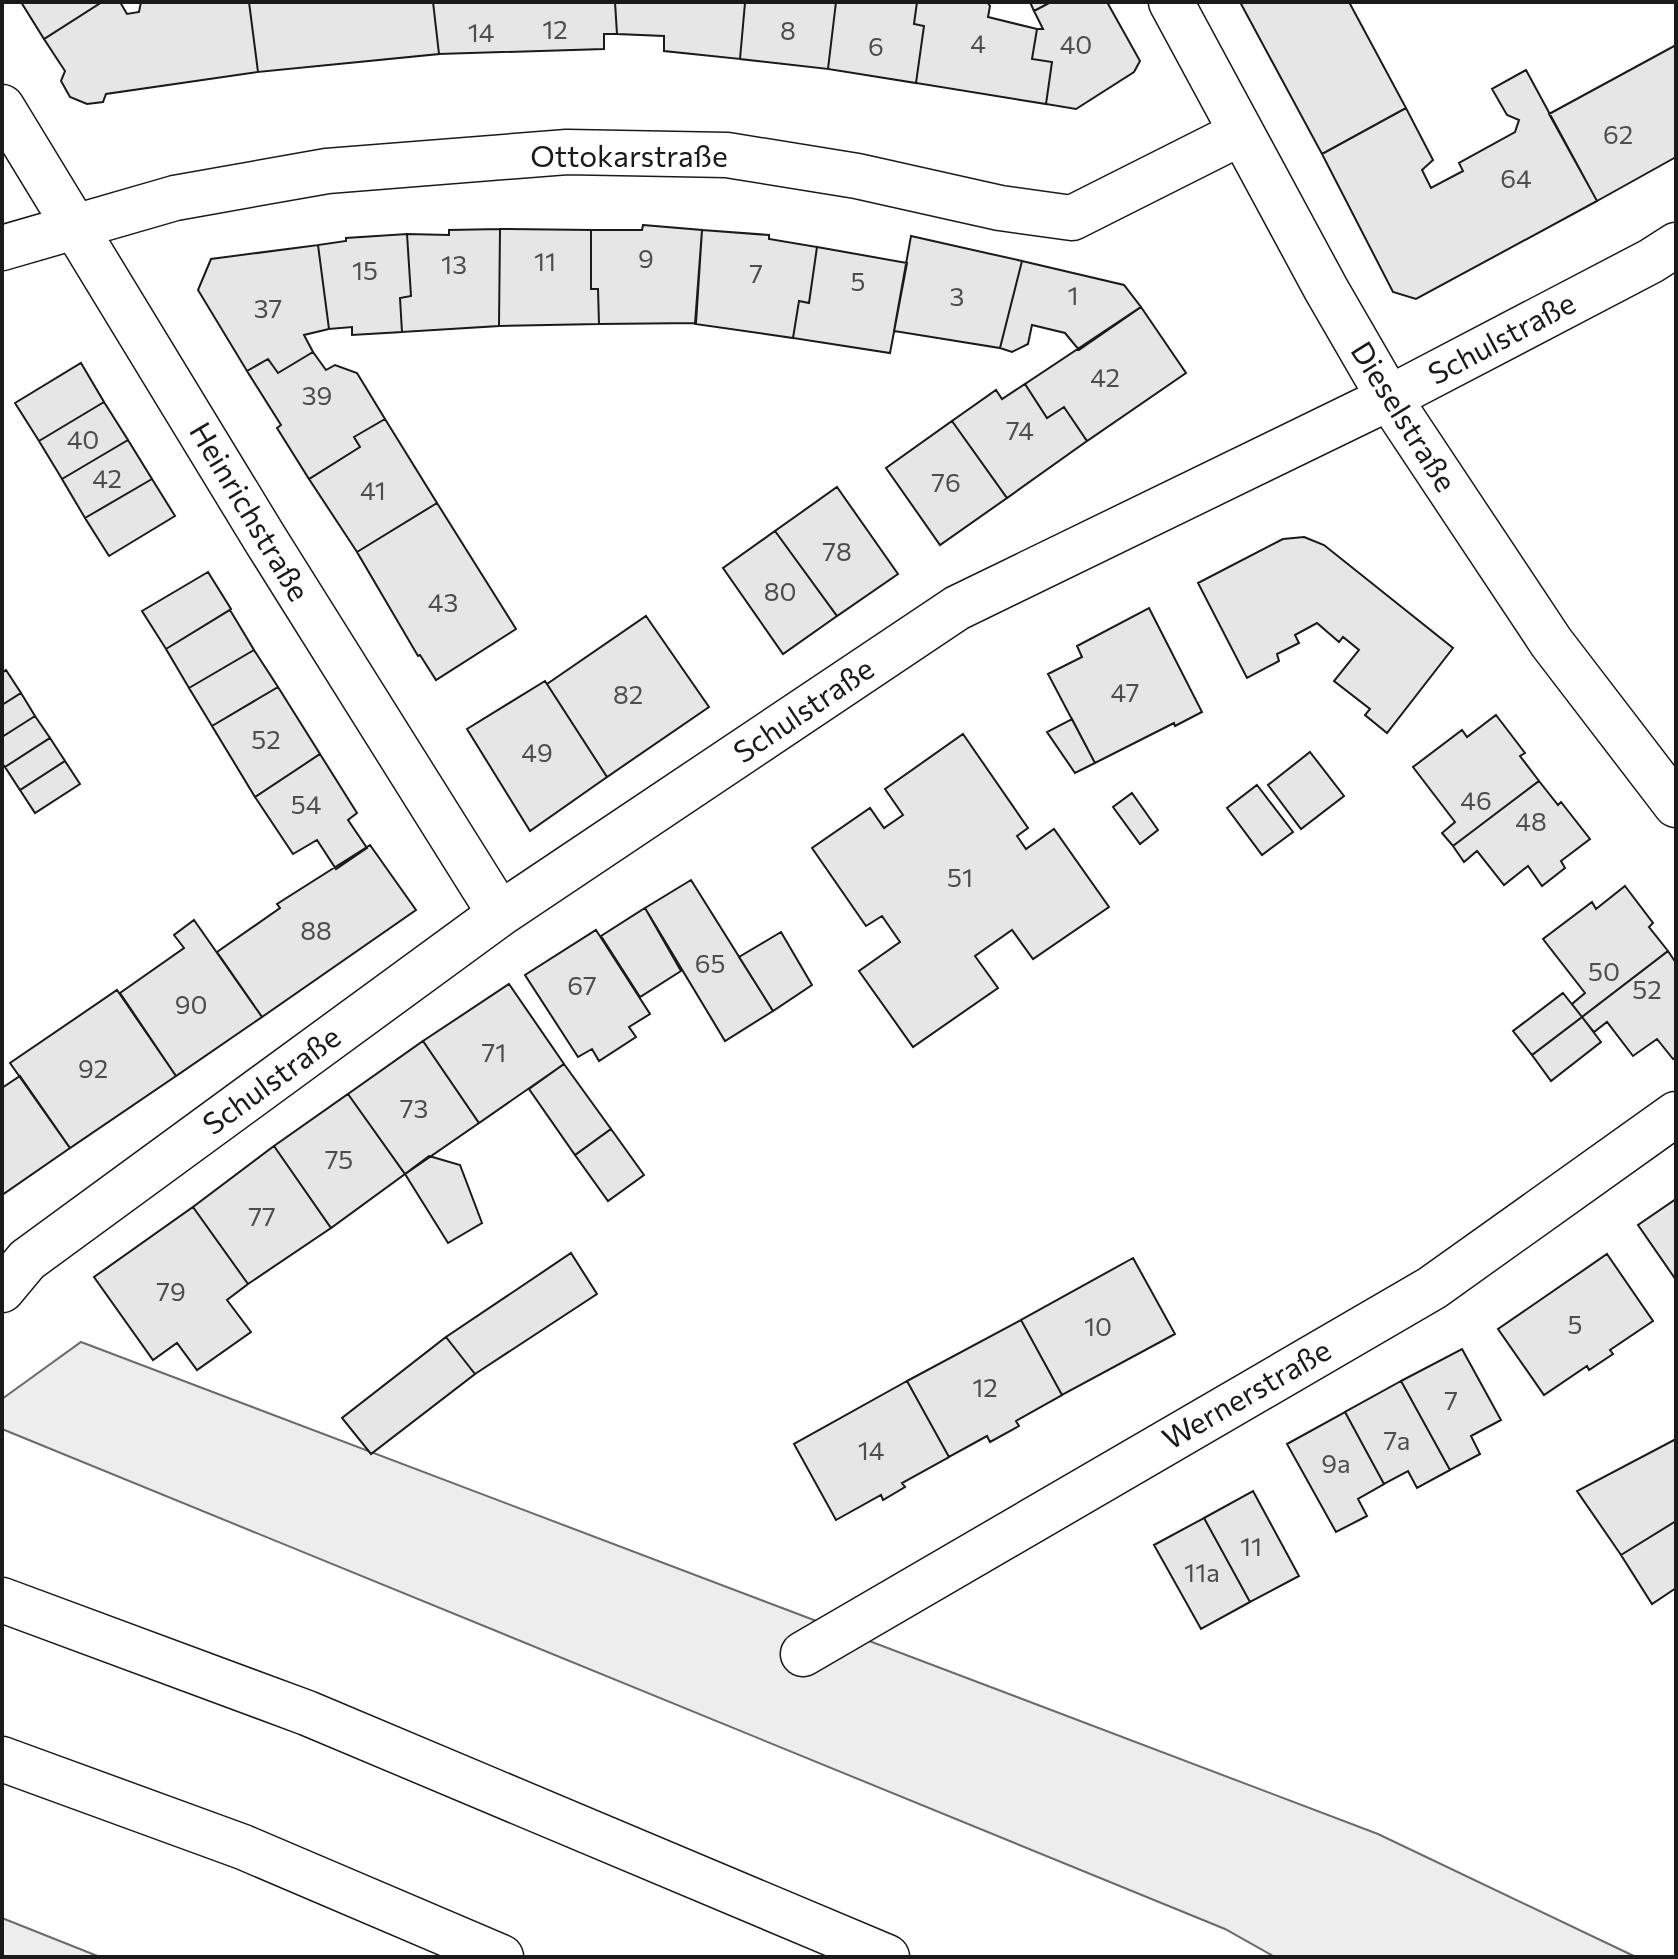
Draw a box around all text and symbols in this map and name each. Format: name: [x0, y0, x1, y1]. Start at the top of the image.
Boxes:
house number: 12: [542, 13, 568, 44]
house number: 8: [780, 14, 796, 45]
house number: 14: [468, 16, 494, 47]
house number: 4: [970, 27, 986, 58]
house number: 40: [1060, 28, 1092, 59]
house number: 6: [868, 30, 884, 61]
house number: 62: [1603, 118, 1633, 149]
street label: Ottokarstraße: [530, 136, 728, 173]
house number: 64: [1500, 162, 1532, 193]
house number: 9: [638, 242, 654, 273]
house number: 11: [534, 245, 556, 276]
house number: 13: [441, 248, 467, 279]
house number: 15: [352, 254, 378, 285]
house number: 7: [749, 257, 763, 288]
house number: 5: [851, 265, 865, 296]
house number: 1: [1067, 279, 1079, 310]
house number: 3: [950, 280, 964, 311]
street label: Schulstraße: [1421, 283, 1581, 391]
house number: 37: [254, 292, 282, 323]
street label: Dieselstraße: [1344, 334, 1466, 498]
house number: 42: [1090, 361, 1120, 392]
house number: 39: [302, 379, 332, 410]
house number: 74: [1006, 414, 1034, 445]
street label: Heinrichstraße: [183, 415, 319, 607]
house number: 40: [67, 423, 99, 454]
house number: 42: [92, 462, 122, 493]
house number: 76: [931, 466, 961, 497]
house number: 41: [360, 474, 386, 505]
house number: 78: [822, 535, 852, 566]
house number: 80: [764, 575, 796, 606]
house number: 43: [428, 586, 458, 617]
street label: Schulstraße: [725, 649, 880, 769]
house number: 47: [1111, 676, 1139, 707]
house number: 82: [613, 678, 643, 709]
house number: 52: [251, 723, 281, 754]
house number: 49: [521, 736, 553, 767]
house number: 46: [1460, 784, 1492, 815]
house number: 54: [291, 788, 321, 819]
house number: 48: [1515, 805, 1547, 836]
house number: 51: [947, 861, 973, 892]
house number: 88: [300, 914, 332, 945]
house number: 65: [695, 947, 725, 978]
house number: 50: [1588, 955, 1620, 986]
house number: 67: [567, 969, 597, 1000]
house number: 52: [1632, 973, 1662, 1004]
house number: 90: [175, 988, 207, 1019]
street label: Schulstraße: [194, 1017, 347, 1141]
house number: 71: [482, 1036, 506, 1067]
house number: 92: [78, 1052, 108, 1083]
house number: 73: [400, 1092, 428, 1123]
house number: 75: [325, 1143, 353, 1174]
house number: 77: [248, 1200, 276, 1231]
house number: 79: [156, 1275, 186, 1306]
house number: 5: [1568, 1308, 1582, 1339]
house number: 10: [1084, 1310, 1112, 1341]
street label: Wernerstraße: [1155, 1330, 1336, 1456]
house number: 12: [972, 1371, 998, 1402]
house number: 7: [1444, 1384, 1458, 1415]
house number: 7a: [1384, 1424, 1410, 1455]
house number: 14: [858, 1434, 884, 1465]
house number: 9a: [1321, 1447, 1351, 1478]
house number: 11: [1240, 1530, 1262, 1561]
house number: 11a: [1184, 1556, 1220, 1587]

